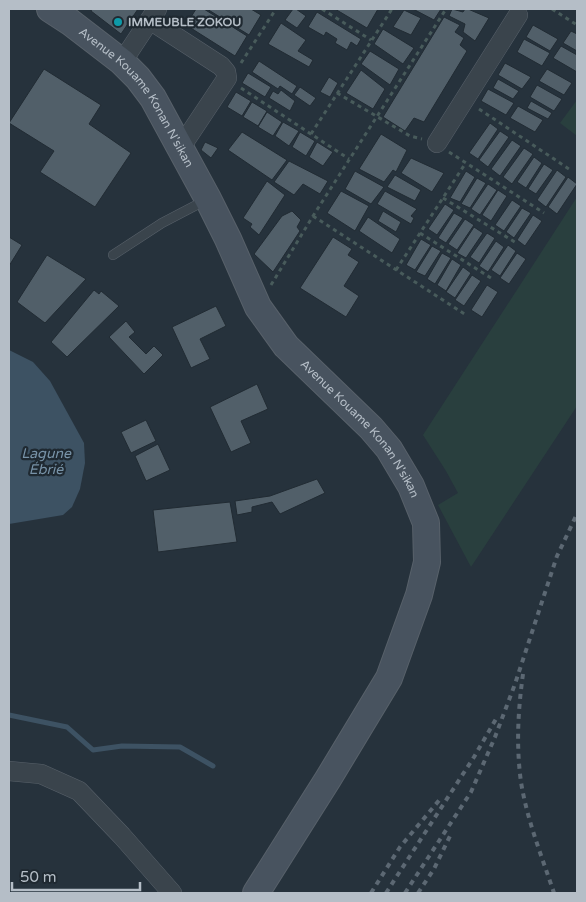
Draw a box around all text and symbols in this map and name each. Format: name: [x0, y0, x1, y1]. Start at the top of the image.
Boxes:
place label: IMMEUBLE ZOKOU: [128, 15, 241, 29]
marker: IMMEUBLE ZOKOU: [112, 16, 124, 28]
street label: Avenue Kouame Konan N'sikan: [76, 25, 196, 170]
street label: Avenue Kouame Konan N'sikan: [298, 357, 422, 500]
water label: Lagune Ébrié: [21, 445, 72, 478]
scale bar: [12, 860, 140, 892]
text: 50 m: [20, 868, 57, 886]

